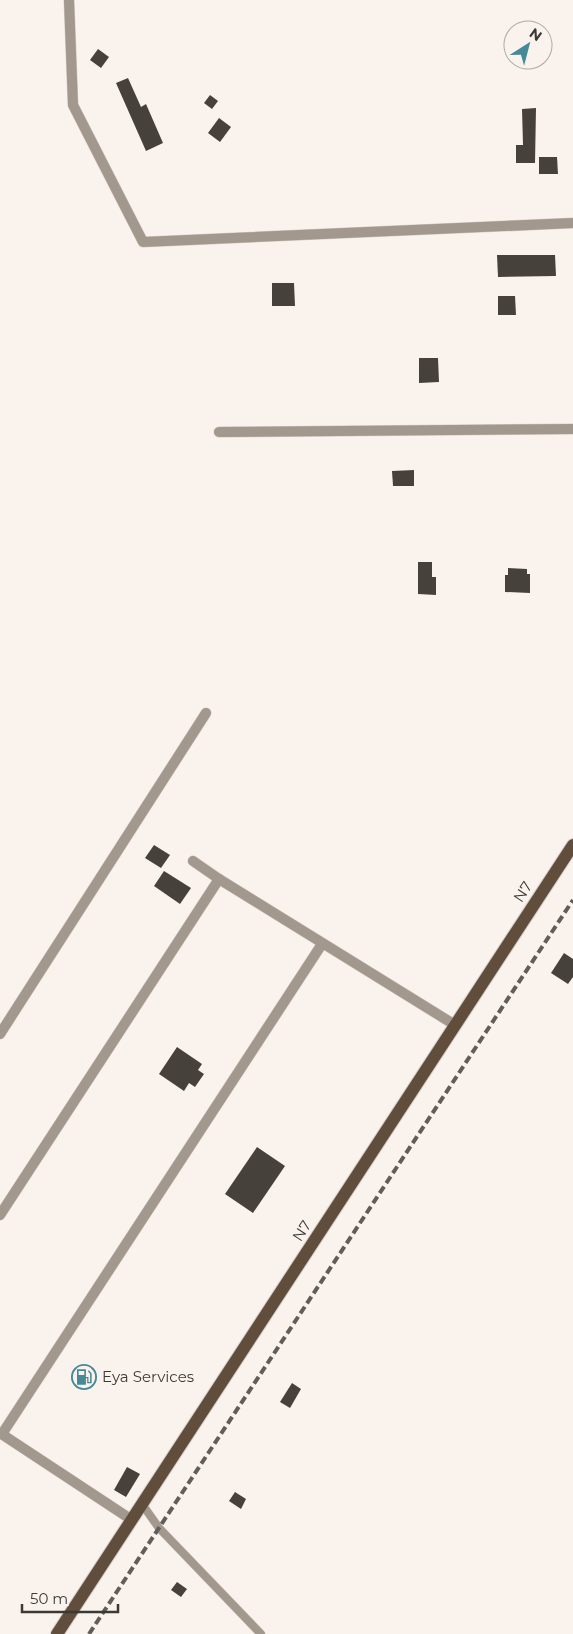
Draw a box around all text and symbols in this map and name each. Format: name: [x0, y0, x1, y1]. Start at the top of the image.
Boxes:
north arrow: [503, 20, 553, 70]
text: N: [526, 24, 546, 45]
street label: N7: [509, 878, 536, 906]
street label: N7: [288, 1217, 315, 1245]
fuel station icon: Eya Services: [71, 1364, 97, 1390]
place label: Eya Services: [102, 1367, 194, 1386]
scale bar: [22, 1582, 119, 1614]
text: 50 m: [30, 1589, 68, 1608]

